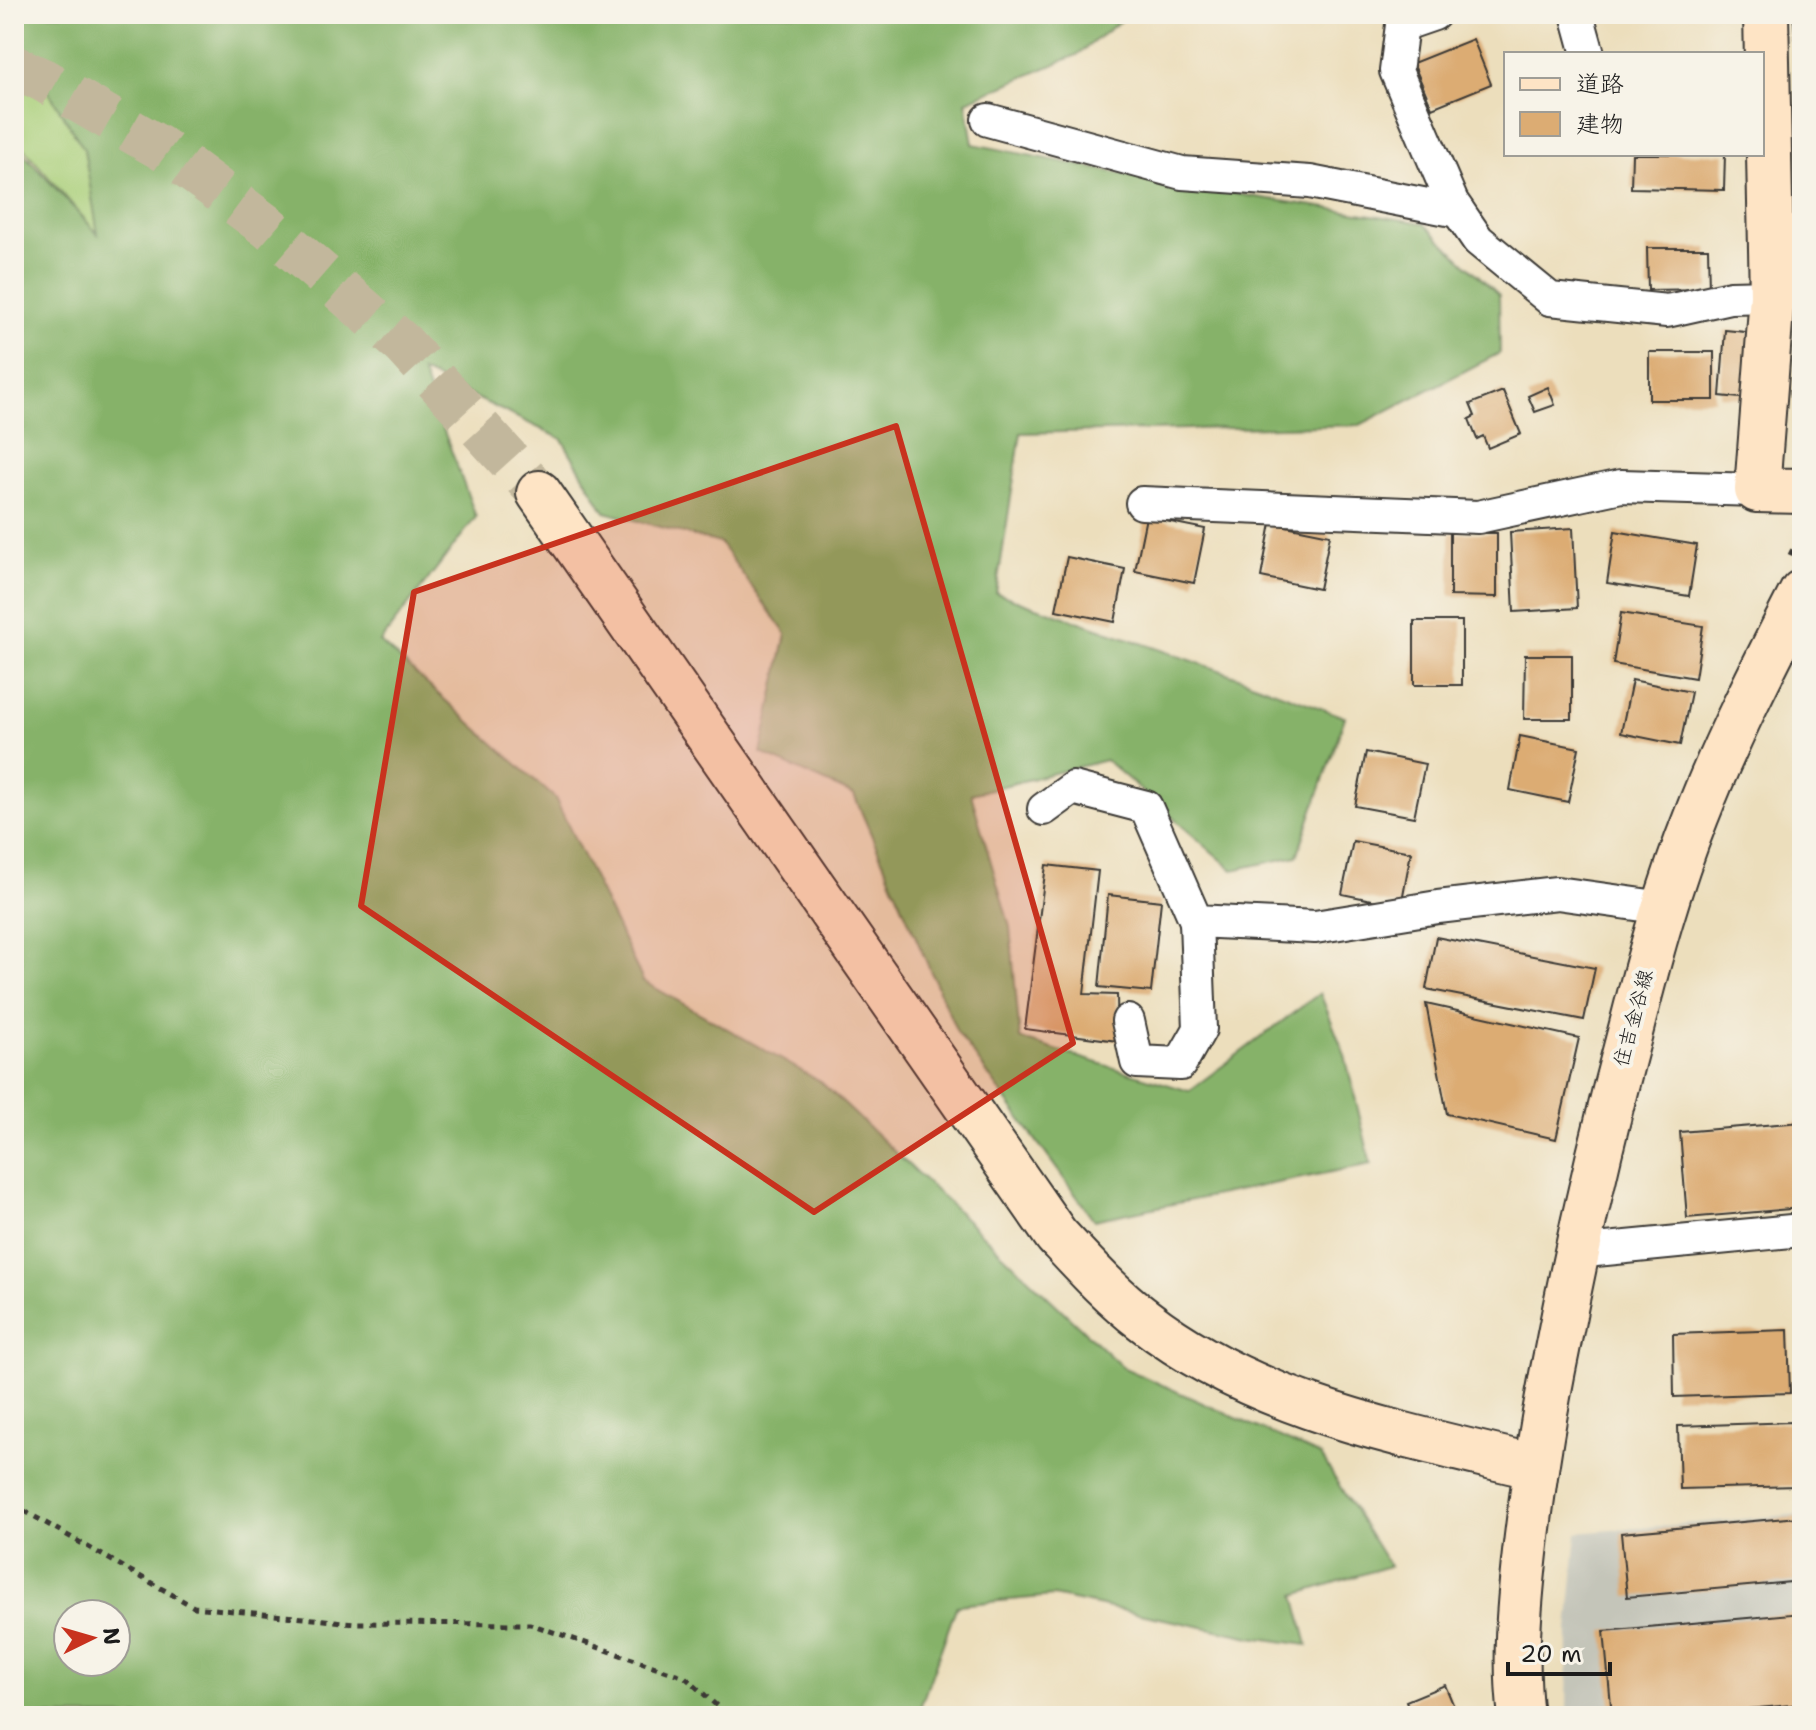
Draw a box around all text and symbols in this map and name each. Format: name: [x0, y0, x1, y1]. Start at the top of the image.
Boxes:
legend: [1504, 52, 1764, 156]
text: 道路: [1576, 68, 1624, 100]
text: 建物: [1576, 108, 1624, 140]
street label: 住吉金谷線: [1608, 966, 1658, 1070]
north arrow: [52, 1598, 132, 1678]
text: N: [96, 1626, 127, 1646]
scale bar: [1508, 1626, 1610, 1676]
text: 20 m: [1520, 1638, 1582, 1670]

